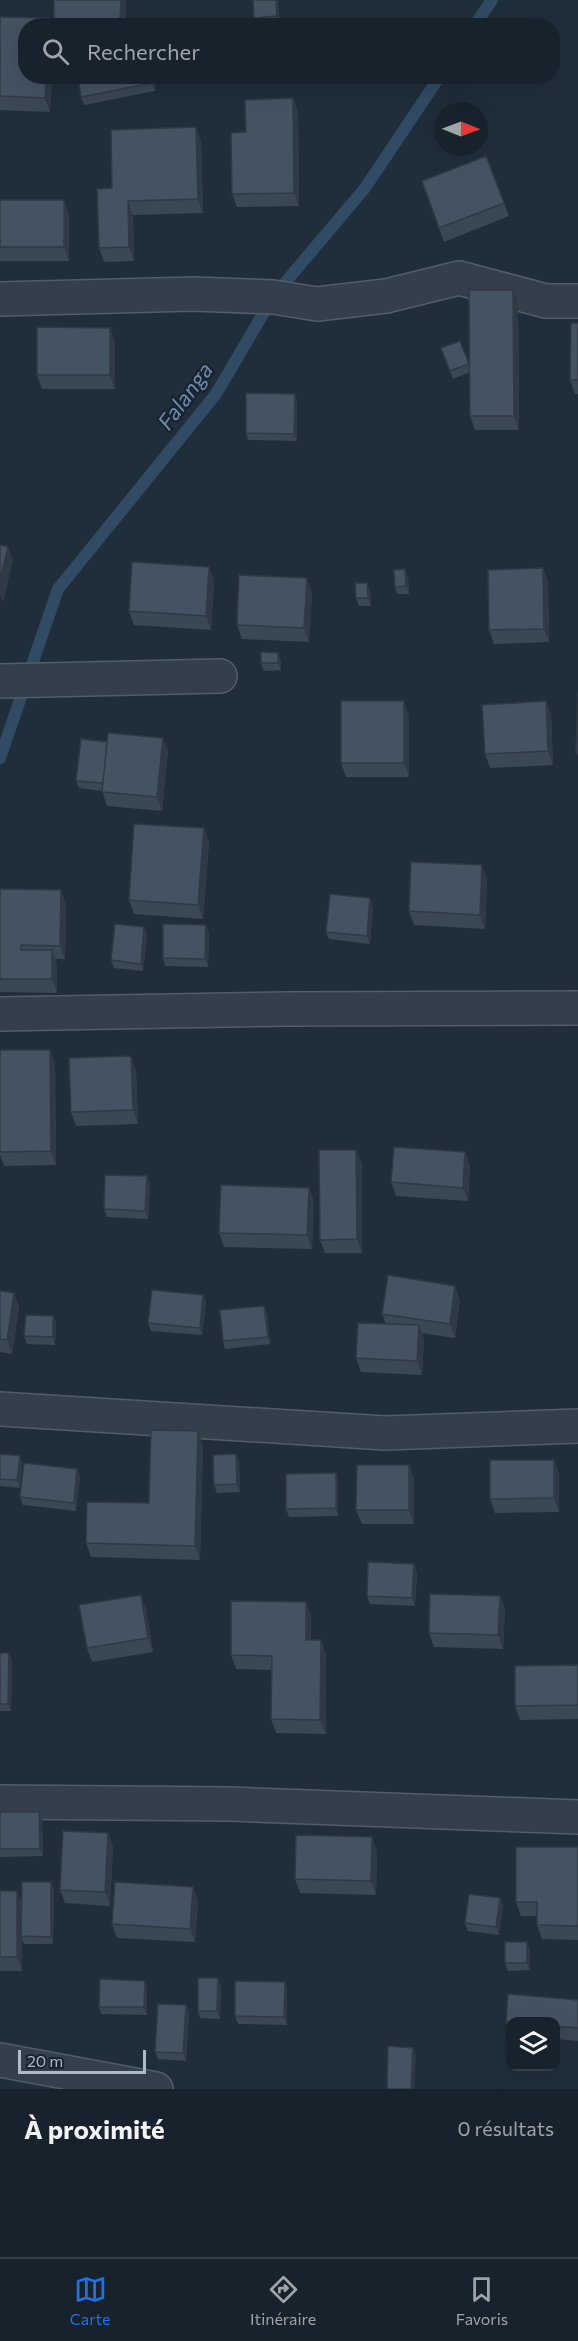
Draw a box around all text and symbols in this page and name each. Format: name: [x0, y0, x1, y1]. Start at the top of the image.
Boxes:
search box: [18, 18, 560, 84]
icon: search: [39, 35, 72, 68]
text: Rechercher: [87, 38, 200, 65]
north arrow: [434, 102, 488, 156]
water label: Falanga: [151, 357, 218, 435]
map controls: [506, 2017, 560, 2071]
button: layers: [506, 2017, 560, 2071]
scale bar: [18, 2047, 146, 2074]
text: 20 m: [27, 2051, 63, 2070]
text: À proximité: [24, 2113, 165, 2144]
text: 0 résultats: [458, 2116, 554, 2140]
tab: Carte: [70, 2273, 110, 2328]
tab: Itinéraire: [250, 2273, 316, 2328]
tab: Favoris: [456, 2273, 508, 2328]

